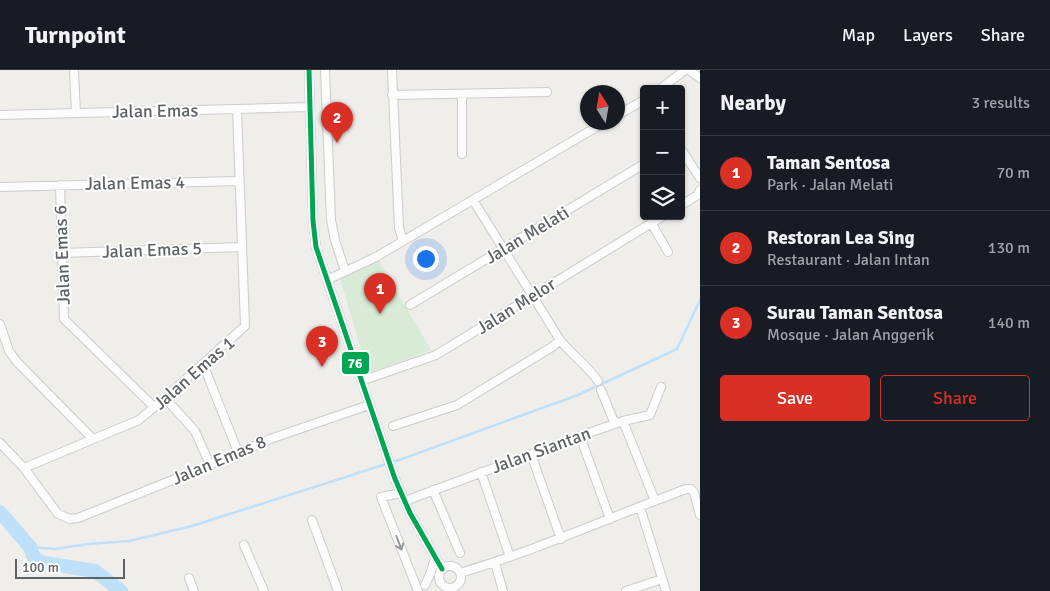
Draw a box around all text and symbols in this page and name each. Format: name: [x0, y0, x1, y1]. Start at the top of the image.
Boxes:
text: Turnpoint: [25, 20, 126, 50]
text: Map: [842, 24, 875, 46]
text: Layers: [903, 24, 953, 46]
text: Share: [981, 24, 1025, 46]
north arrow: [580, 85, 625, 130]
map controls: [640, 85, 685, 220]
button: +: [640, 85, 685, 130]
text: Nearby: [720, 90, 786, 116]
text: 3 results: [971, 93, 1030, 113]
street label: Jalan Emas: [112, 99, 199, 123]
pin: 2: [321, 102, 353, 143]
button: −: [640, 130, 685, 175]
text: Taman Sentosa: [767, 151, 890, 175]
text: 1: [732, 163, 740, 183]
text: 70 m: [996, 163, 1030, 183]
street label: Jalan Emas 4: [85, 171, 186, 195]
button: layers: [640, 175, 685, 220]
text: Park · Jalan Melati: [767, 175, 893, 195]
street label: Jalan Melati: [481, 201, 573, 269]
street label: Jalan Emas 6: [49, 205, 75, 305]
text: Restoran Lea Sing: [767, 226, 915, 250]
street label: Jalan Emas 5: [102, 237, 202, 263]
text: 2: [732, 238, 740, 258]
text: 130 m: [988, 238, 1030, 258]
your location: [413, 246, 439, 272]
text: Restaurant · Jalan Intan: [767, 250, 930, 270]
pin: 1: [364, 273, 396, 314]
street label: Jalan Melor: [472, 273, 560, 339]
text: Surau Taman Sentosa: [767, 301, 943, 325]
text: 3: [732, 313, 740, 333]
text: 140 m: [988, 313, 1030, 333]
text: Mosque · Jalan Anggerik: [767, 325, 934, 345]
pin: 3: [306, 326, 338, 367]
street label: Jalan Emas 1: [149, 332, 239, 414]
line badge: 76: [341, 351, 370, 375]
text: 76: [347, 355, 363, 372]
button: Save: [720, 375, 870, 421]
button: Share: [880, 375, 1030, 421]
street label: Jalan Siantan: [488, 422, 594, 478]
street label: Jalan Emas 8: [169, 430, 269, 490]
one-way arrow: [395, 534, 404, 550]
scale bar: [15, 556, 125, 579]
text: 100 m: [22, 559, 59, 576]

